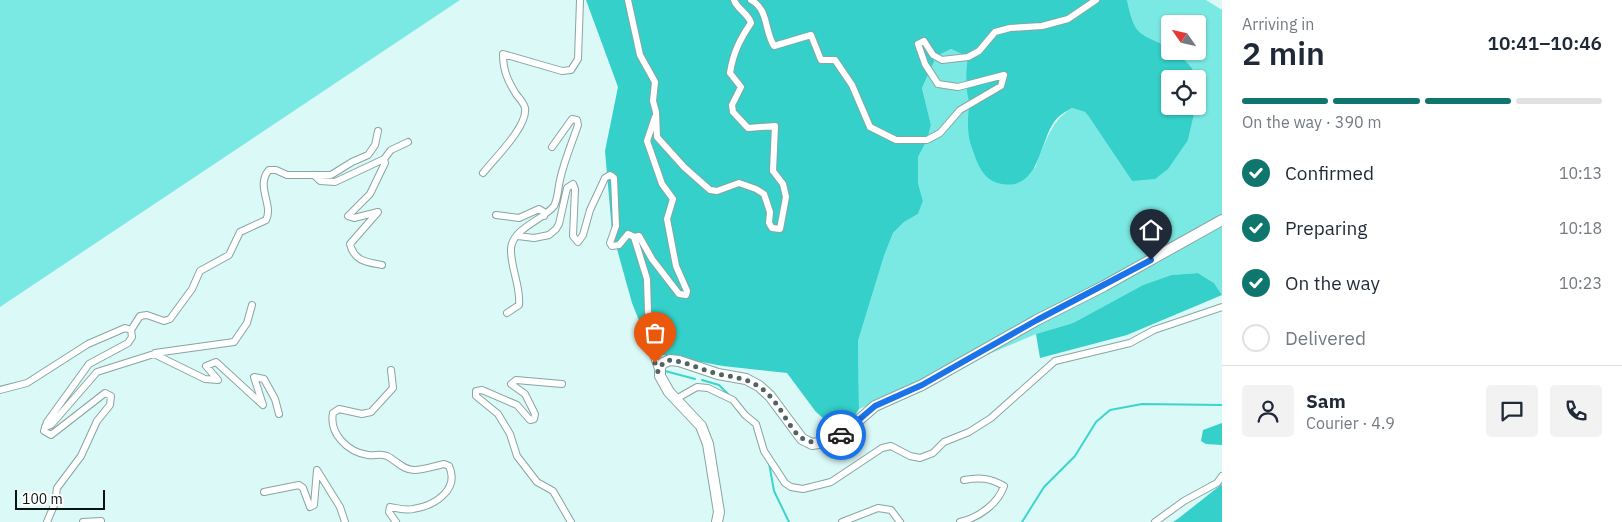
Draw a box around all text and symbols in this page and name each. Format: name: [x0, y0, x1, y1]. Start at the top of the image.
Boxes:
text: Arriving in: [1242, 14, 1314, 34]
north arrow: [1161, 15, 1206, 60]
map controls: [1161, 15, 1206, 115]
text: 10:41–10:46: [1488, 31, 1602, 55]
text: 2 min: [1242, 32, 1325, 74]
button: locate: [1161, 70, 1206, 115]
text: On the way · 390 m: [1242, 112, 1381, 132]
icon: check: [1242, 159, 1270, 187]
text: Confirmed: [1285, 161, 1374, 185]
text: 10:13: [1559, 163, 1602, 183]
pin: [1130, 209, 1172, 260]
icon: check: [1242, 214, 1270, 242]
icon: home: [1137, 216, 1165, 244]
text: Preparing: [1285, 216, 1367, 240]
text: 10:18: [1559, 218, 1602, 238]
icon: check: [1242, 269, 1270, 297]
text: On the way: [1285, 271, 1380, 295]
text: 10:23: [1559, 273, 1602, 293]
pin: [634, 312, 676, 363]
icon: bag: [641, 319, 669, 347]
text: Delivered: [1285, 326, 1366, 350]
button: person: [1242, 385, 1294, 437]
button: chat: [1486, 385, 1538, 437]
button: phone: [1550, 385, 1602, 437]
text: Sam: [1306, 389, 1346, 413]
courier: [816, 410, 866, 460]
text: Courier · 4.9: [1306, 413, 1395, 433]
icon: car: [827, 421, 855, 449]
scale bar: [15, 487, 105, 510]
text: 100 m: [22, 490, 63, 508]

